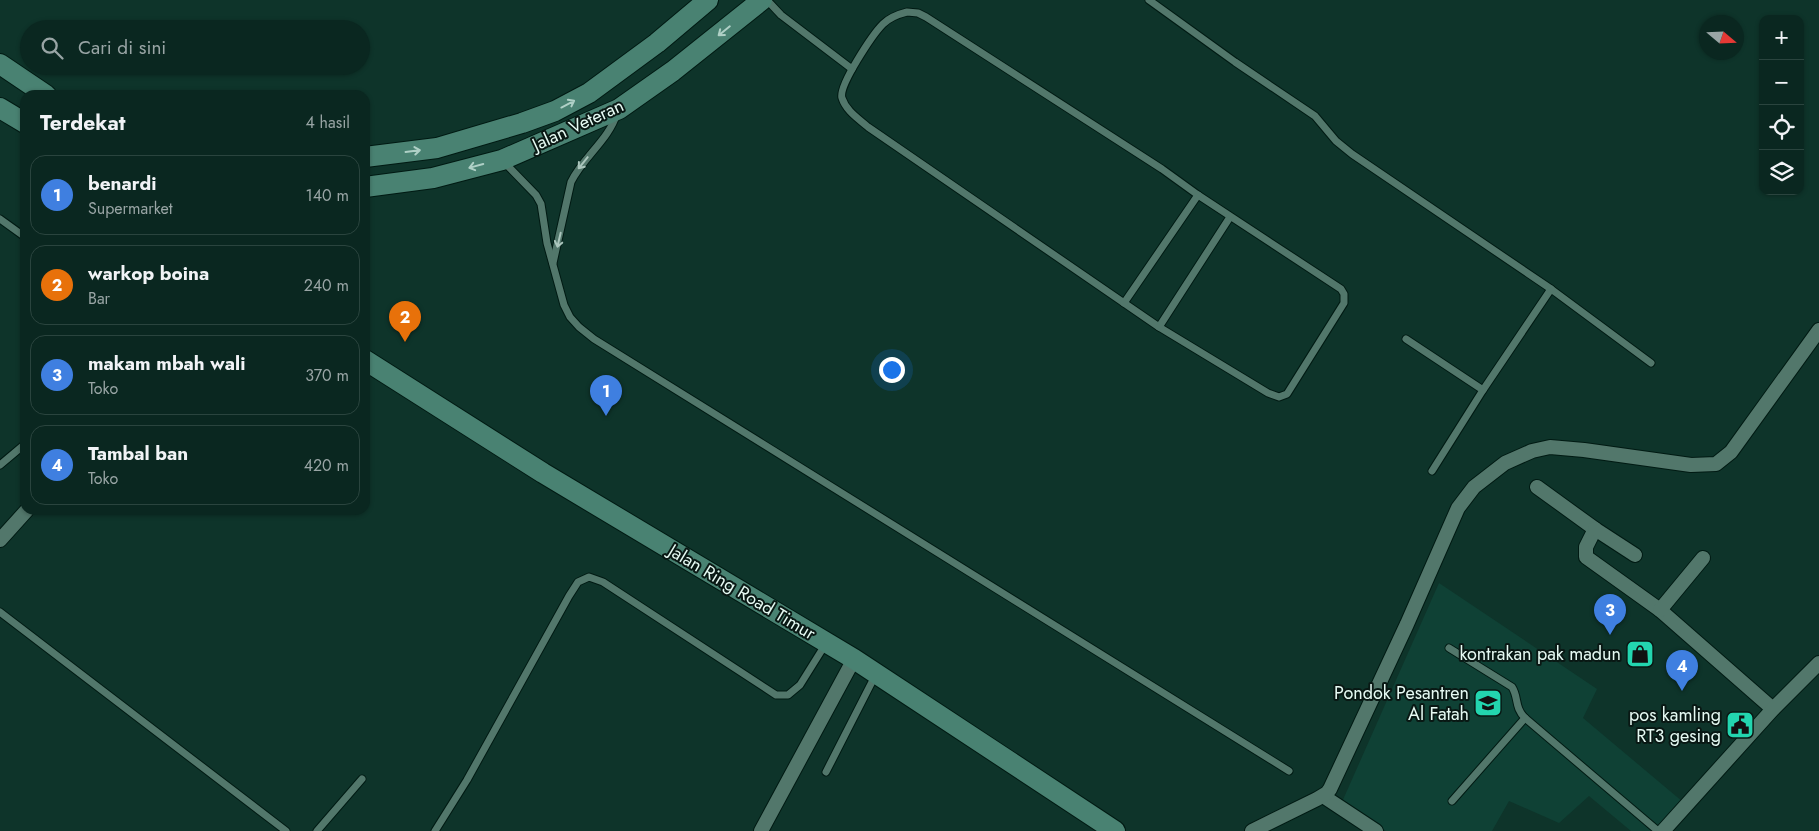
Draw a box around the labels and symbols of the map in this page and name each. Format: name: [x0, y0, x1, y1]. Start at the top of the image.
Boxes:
north arrow: [1699, 15, 1744, 60]
one-way arrow: [717, 25, 730, 36]
street label: Jalan Veteran: [526, 92, 628, 158]
one-way arrow: [560, 99, 575, 108]
one-way arrow: [405, 146, 421, 156]
one-way arrow: [577, 156, 588, 169]
one-way arrow: [469, 162, 485, 171]
one-way arrow: [554, 232, 563, 248]
pin: 2: [389, 301, 421, 342]
your location: [879, 357, 905, 383]
pin: 1: [590, 375, 622, 416]
street label: Jalan Ring Road Timur: [662, 537, 821, 647]
pin: 3: [1594, 594, 1626, 635]
shop icon: kontrakan pak madun: [1625, 639, 1655, 669]
place label: kontrakan pak madun: [1459, 641, 1621, 667]
pin: 4: [1666, 650, 1698, 691]
place label: Pondok Pesantren Al Fatah: [1334, 680, 1469, 727]
school or university icon: Pondok Pesantren Al Fatah: [1473, 688, 1503, 718]
place label: pos kamling RT3 gesing: [1629, 702, 1721, 749]
public building icon: pos kamling RT3 gesing: [1725, 710, 1755, 740]

